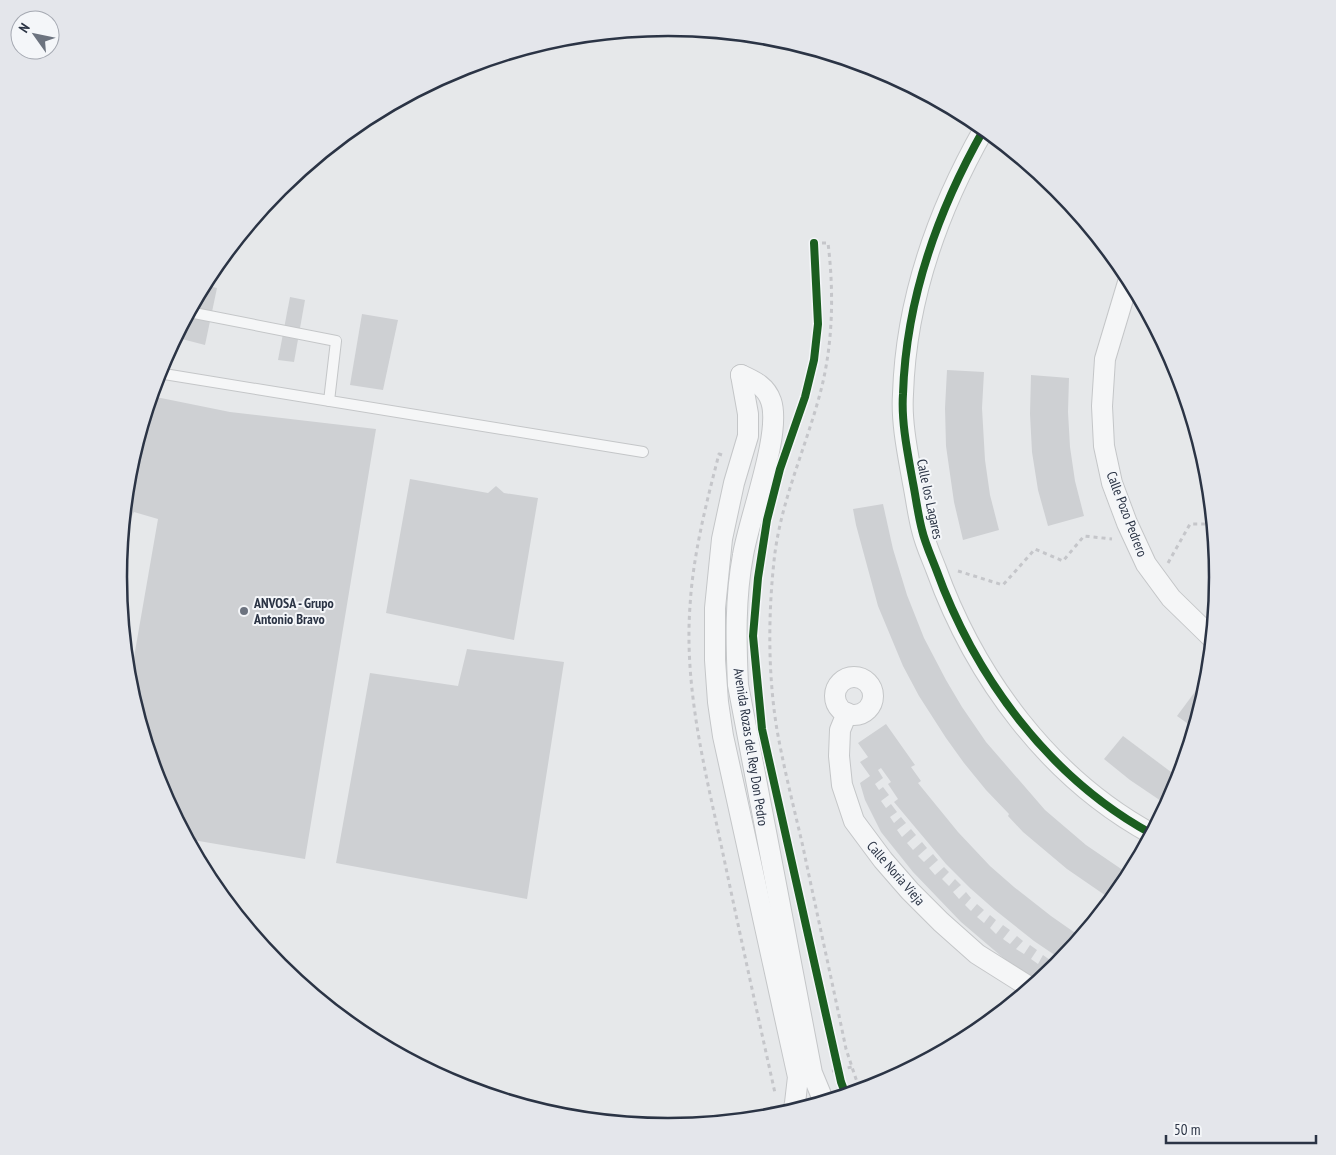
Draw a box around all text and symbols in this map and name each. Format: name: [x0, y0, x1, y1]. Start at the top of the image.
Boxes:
north arrow: [10, 10, 60, 60]
text: N: [14, 20, 34, 36]
street label: Calle los Lagares: [913, 457, 947, 541]
street label: Calle Pozo Pedrero: [1102, 469, 1152, 559]
place label: ANVOSA - Grupo Antonio Bravo: [253, 594, 334, 628]
marker: ANVOSA - Grupo Antonio Bravo: [238, 605, 250, 617]
street label: Avenida Rozas del Rey Don Pedro: [730, 667, 772, 827]
street label: Calle Noria Vieja: [863, 837, 929, 909]
scale bar: [1166, 1112, 1316, 1144]
text: 50 m: [1174, 1120, 1200, 1139]

